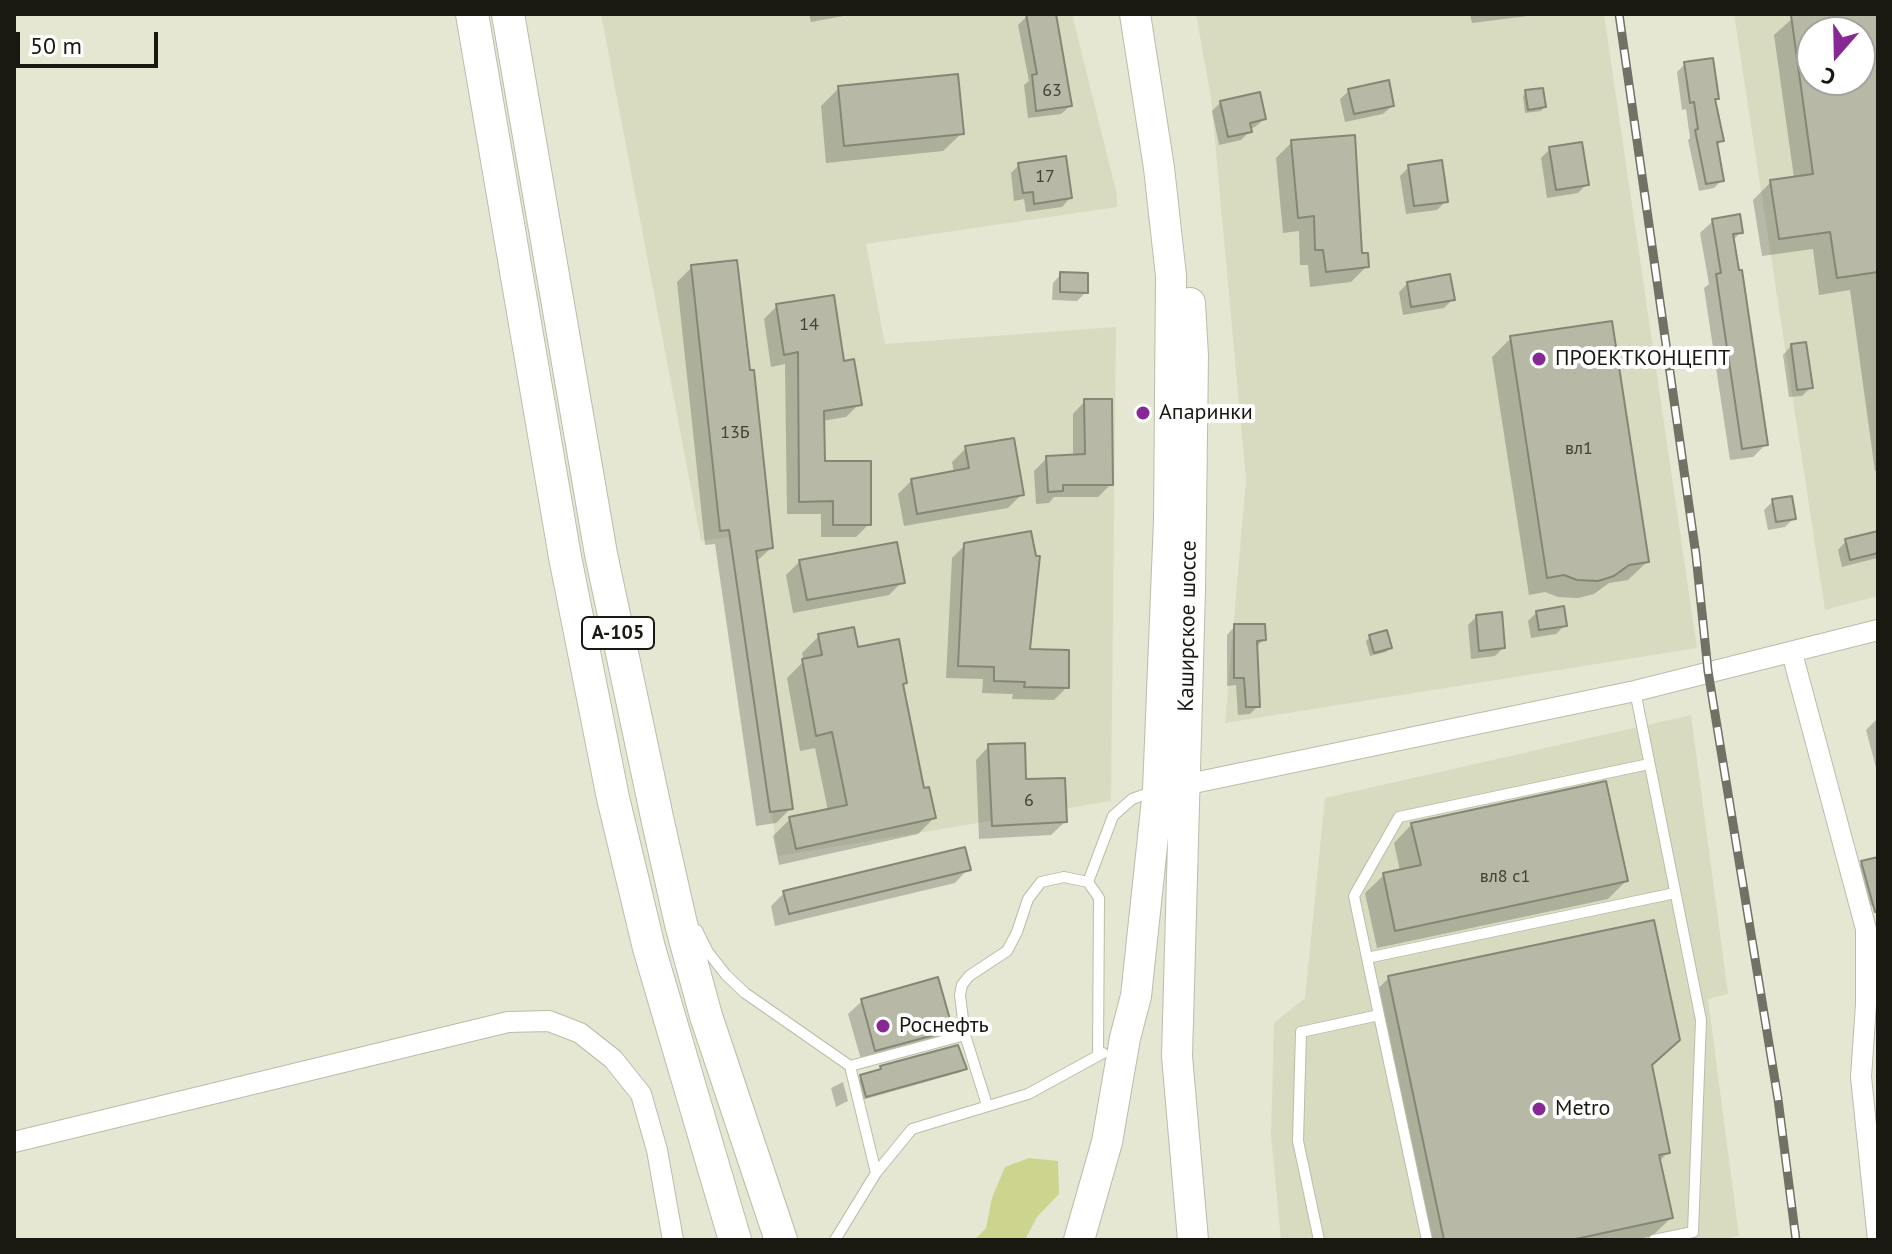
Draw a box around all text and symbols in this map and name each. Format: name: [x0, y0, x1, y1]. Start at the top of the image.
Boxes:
scale bar: [20, 16, 162, 66]
north arrow: [1796, 16, 1876, 96]
text: 50 m: [30, 30, 82, 61]
text: С: [1818, 61, 1839, 92]
house number: 63: [1042, 80, 1062, 102]
house number: 17: [1035, 166, 1055, 188]
house number: 14: [799, 314, 819, 336]
place label: ПРОЕКТКОНЦЕПТ: [1555, 346, 1730, 372]
marker: ПРОЕКТКОНЦЕПТ: [1530, 350, 1548, 368]
place label: Апаринки: [1159, 400, 1253, 426]
marker: Апаринки: [1134, 404, 1152, 422]
house number: 13Б: [720, 422, 750, 444]
house number: вл1: [1565, 438, 1593, 460]
street label: Каширское шоссе: [1173, 540, 1203, 712]
road number: А-105: [582, 617, 654, 649]
house number: 6: [1024, 790, 1034, 812]
house number: вл8 с1: [1480, 866, 1530, 888]
place label: Роснефть: [899, 1013, 989, 1039]
marker: Роснефть: [874, 1017, 892, 1035]
place label: Metro: [1555, 1096, 1610, 1122]
marker: Metro: [1530, 1100, 1548, 1118]

